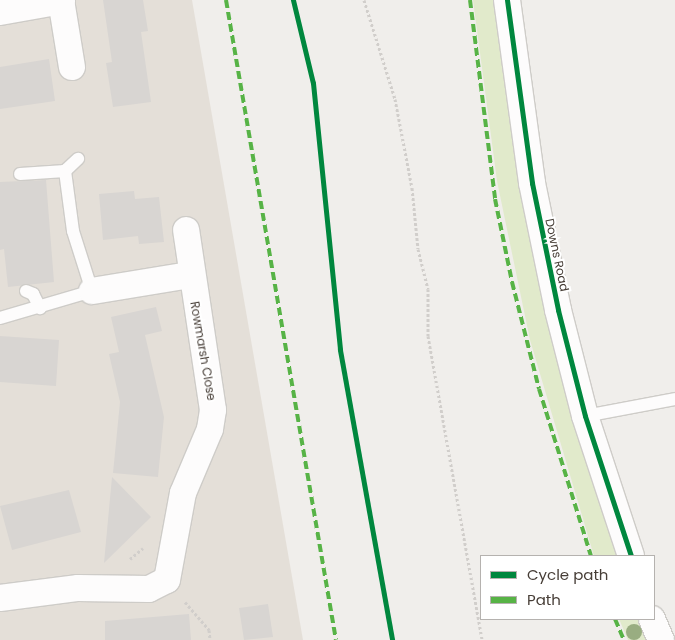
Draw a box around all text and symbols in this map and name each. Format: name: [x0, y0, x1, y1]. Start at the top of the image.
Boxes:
street label: Downs Road: [542, 217, 572, 293]
street label: Rowmarsh Close: [187, 300, 219, 402]
legend: [480, 555, 655, 620]
text: Cycle path: [527, 564, 608, 585]
text: Path: [527, 589, 561, 610]

